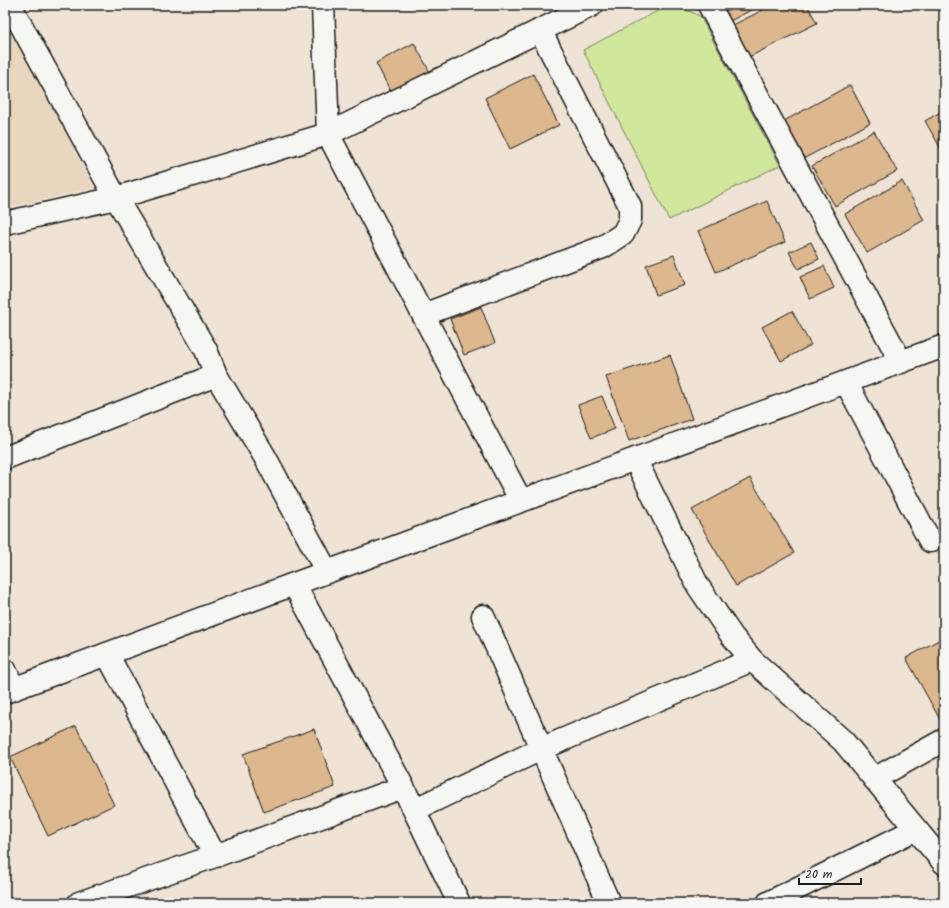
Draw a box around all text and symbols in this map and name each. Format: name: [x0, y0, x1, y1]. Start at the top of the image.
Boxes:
scale bar: [799, 860, 861, 886]
text: 20 m: [805, 865, 833, 884]

